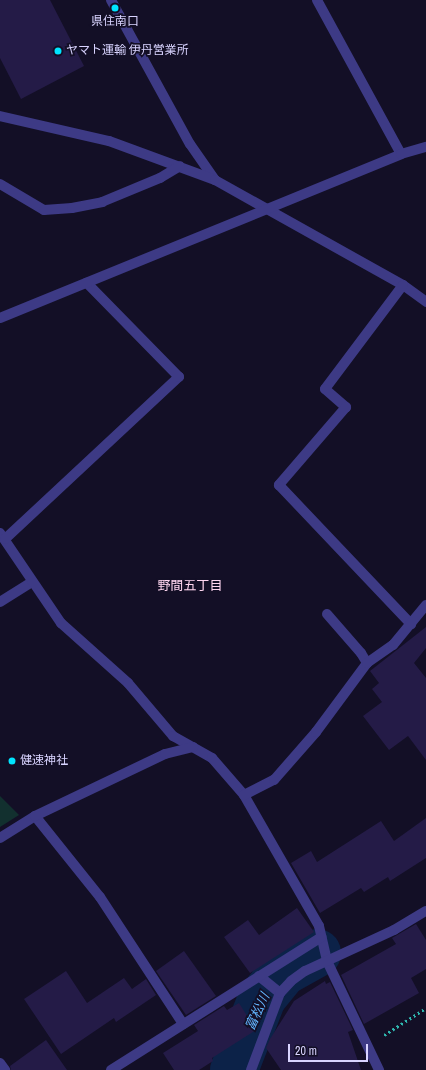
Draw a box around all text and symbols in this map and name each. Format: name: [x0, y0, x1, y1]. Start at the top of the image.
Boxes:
marker: 県住南口: [110, 3, 120, 13]
place label: 県住南口: [91, 15, 139, 29]
place label: ヤマト運輸 伊丹営業所: [66, 44, 189, 58]
marker: ヤマト運輸 伊丹営業所: [53, 46, 63, 56]
district label: 野間五丁目: [158, 578, 222, 594]
place label: 健速神社: [20, 754, 68, 768]
marker: 健速神社: [7, 756, 17, 766]
water label: 富松川: [243, 991, 273, 1033]
scale bar: [290, 1036, 370, 1062]
text: 20 m: [295, 1043, 317, 1059]

